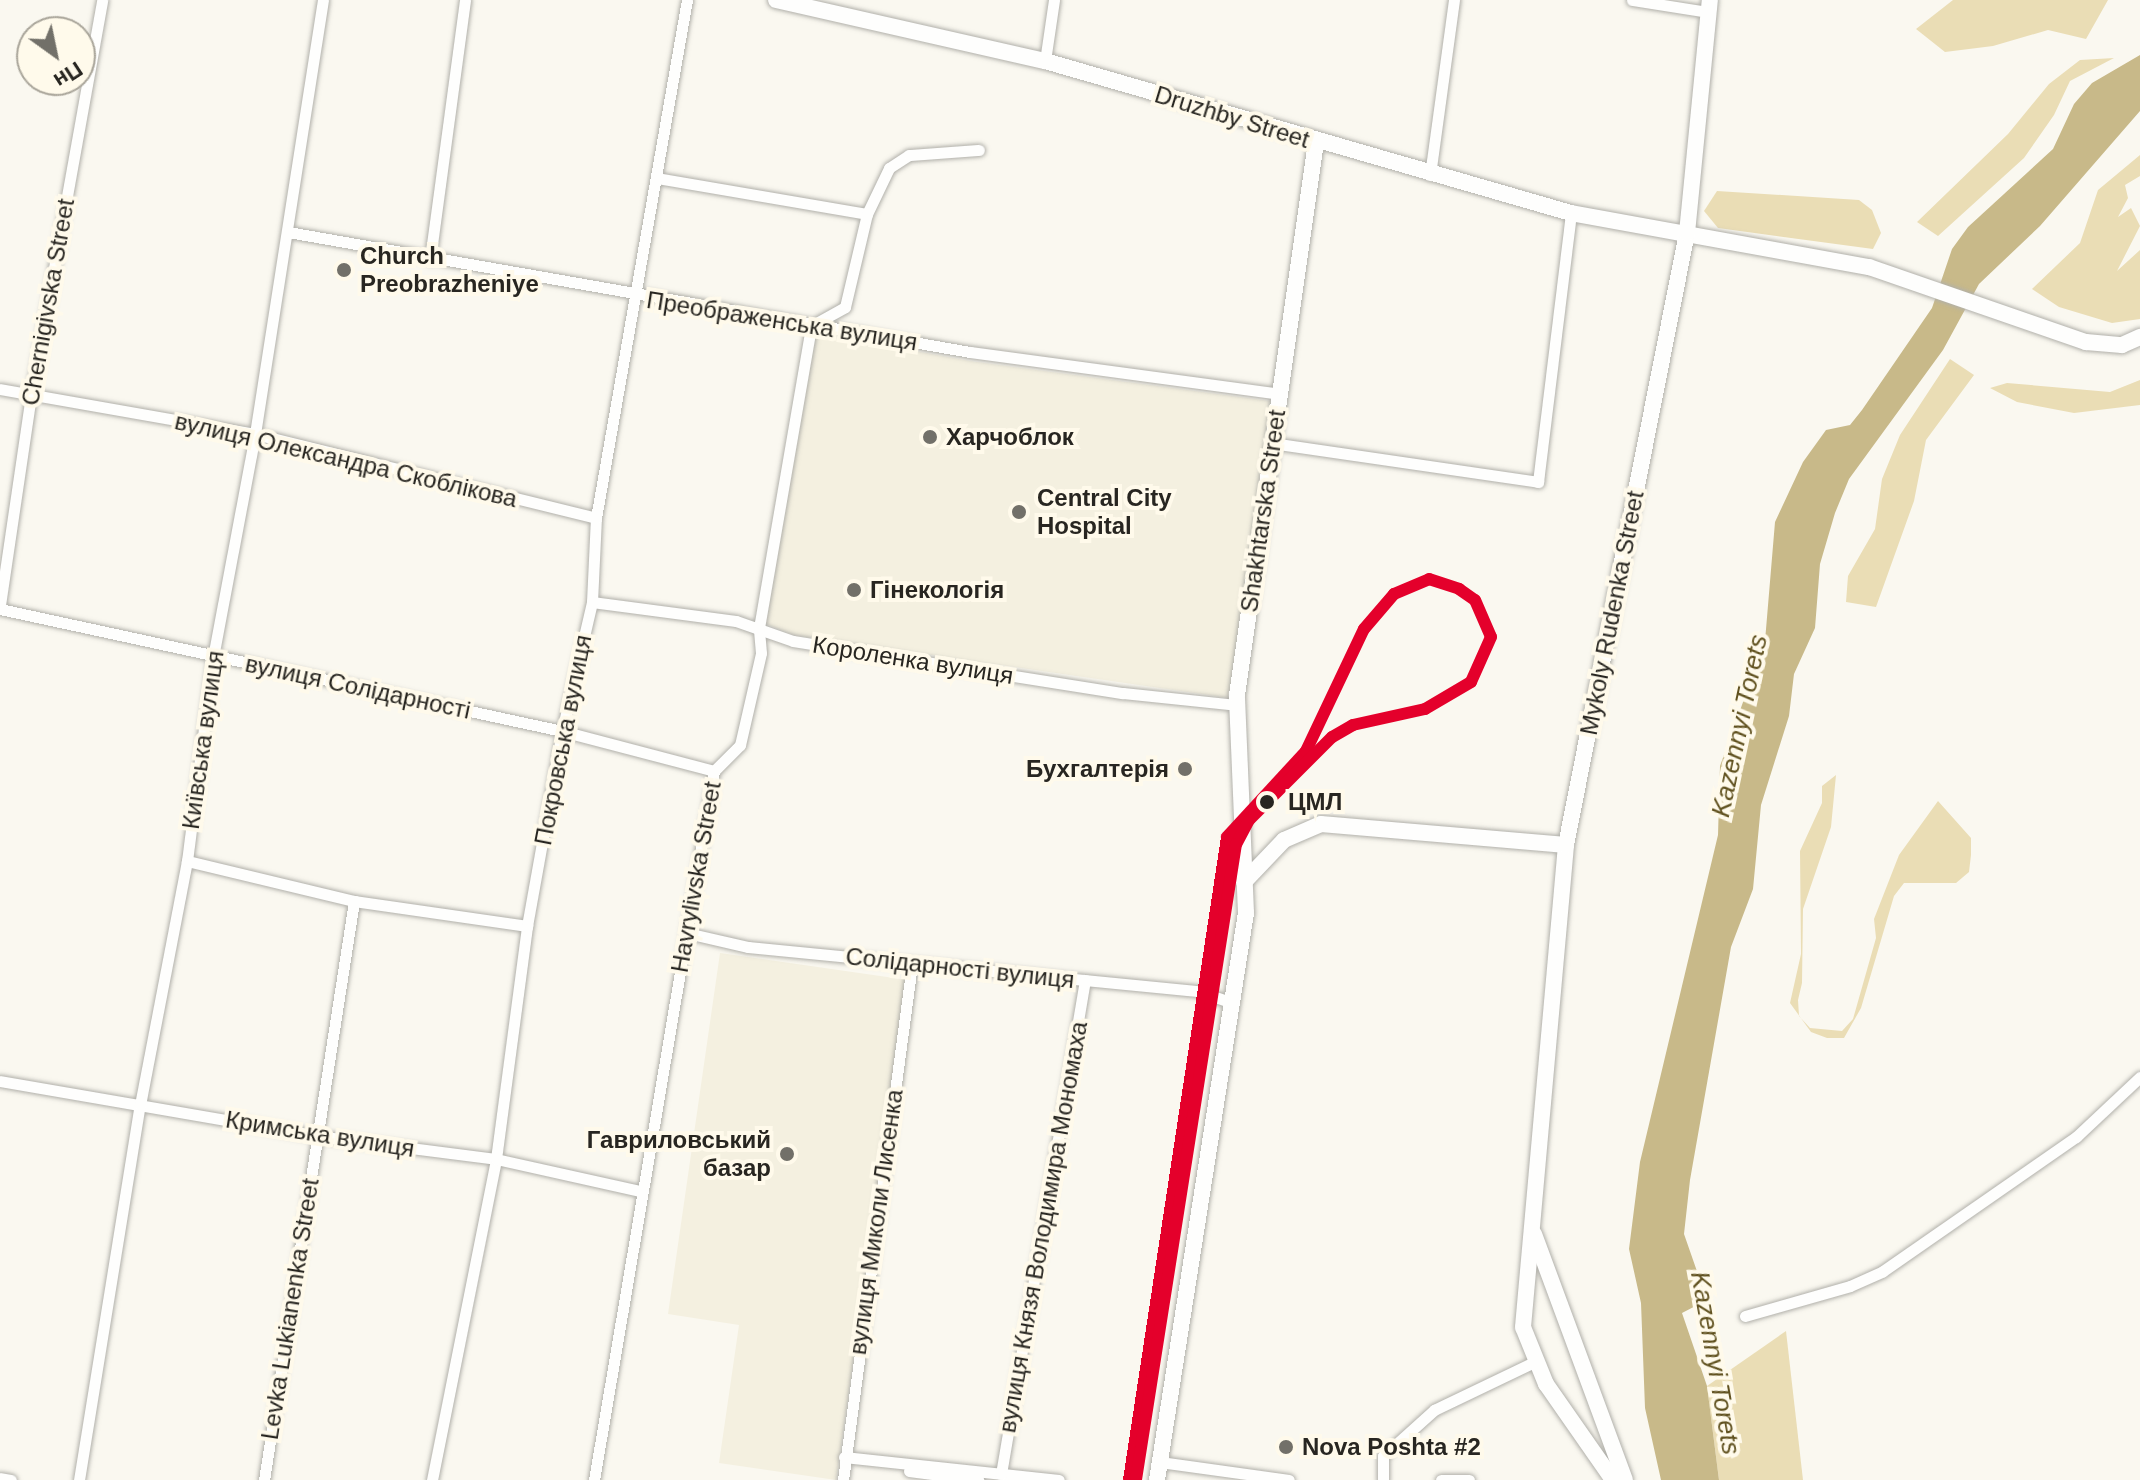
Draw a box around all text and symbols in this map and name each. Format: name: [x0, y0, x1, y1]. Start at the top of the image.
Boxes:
north arrow: [16, 16, 96, 96]
text: Пн: [49, 56, 87, 93]
street label: Druzhby Street: [1151, 80, 1313, 154]
street label: Chernigivska Street: [16, 196, 80, 408]
place label: Church Preobrazheniye: [360, 242, 539, 298]
marker: Church Preobrazheniye: [335, 261, 353, 279]
street label: Преображенська вулиця: [645, 285, 919, 357]
street label: вулиця Олександра Скоблікова: [172, 407, 520, 513]
street label: Shakhtarska Street: [1235, 408, 1291, 614]
place label: Харчоблок: [946, 423, 1074, 451]
marker: Харчоблок: [921, 428, 939, 446]
place label: Central City Hospital: [1037, 484, 1172, 540]
street label: Mykoly Rudenka Street: [1574, 488, 1650, 738]
marker: Central City Hospital: [1008, 501, 1030, 523]
place label: Гінекологія: [870, 576, 1004, 604]
marker: Гінекологія: [845, 581, 863, 599]
street label: Короленка вулиця: [811, 630, 1015, 690]
street label: Покровська вулиця: [528, 632, 598, 848]
water label: Kazennyi Torets: [1705, 632, 1775, 820]
street label: Київська вулиця: [176, 649, 230, 831]
street label: вулиця Солідарності: [243, 649, 473, 725]
place label: Бухгалтерія: [1026, 755, 1169, 783]
marker: Бухгалтерія: [1176, 760, 1194, 778]
street label: Havrylivska Street: [665, 779, 727, 975]
marker: ЦМЛ: [1253, 788, 1281, 816]
place label: ЦМЛ: [1288, 788, 1342, 816]
street label: Солідарності вулиця: [844, 942, 1076, 994]
street label: вулиця Князя Володимира Мономаха: [993, 1019, 1093, 1435]
street label: вулиця Миколи Лисенка: [843, 1087, 909, 1357]
street label: Кримська вулиця: [224, 1105, 416, 1163]
place label: Гавриловський базар: [587, 1126, 771, 1182]
marker: Гавриловський базар: [778, 1145, 796, 1163]
street label: Levka Lukianenka Street: [255, 1176, 325, 1442]
water label: Kazennyi Torets: [1684, 1269, 1746, 1457]
place label: Nova Poshta #2: [1302, 1433, 1481, 1461]
marker: Nova Poshta #2: [1277, 1438, 1295, 1456]

